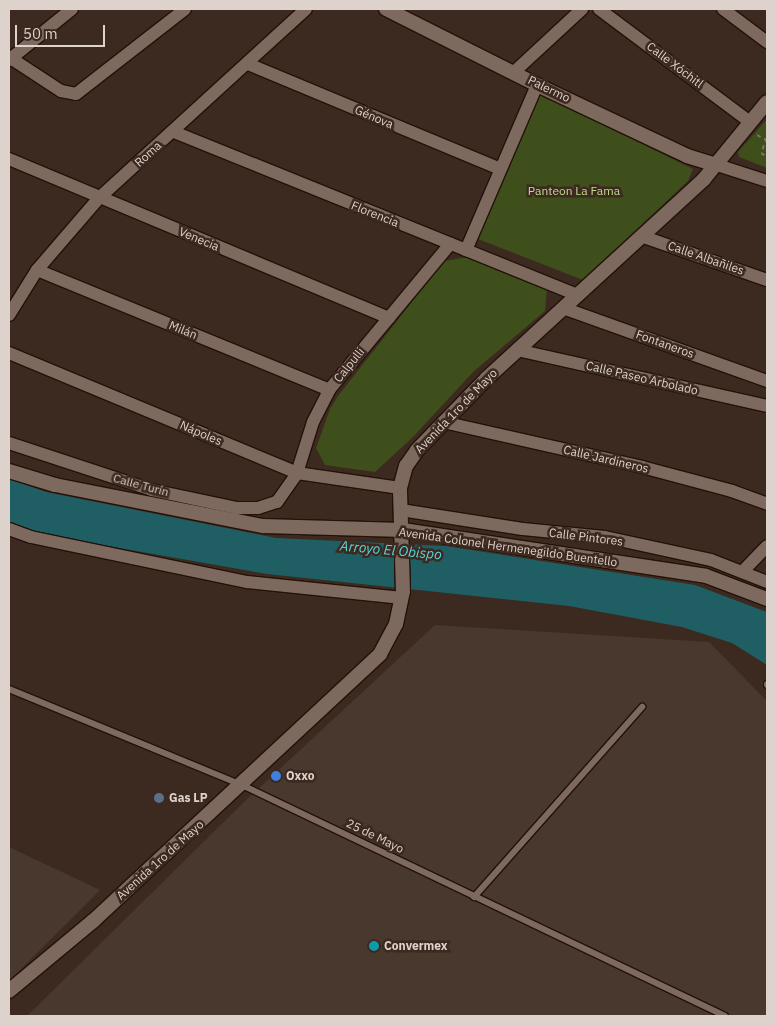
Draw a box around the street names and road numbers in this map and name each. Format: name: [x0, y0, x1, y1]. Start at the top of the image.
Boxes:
street label: Calle Xóchitl: [644, 39, 706, 91]
street label: Palermo: [526, 73, 572, 105]
street label: Génova: [353, 102, 395, 132]
street label: Roma: [132, 138, 164, 170]
street label: Florencia: [349, 198, 401, 230]
street label: Venecia: [177, 224, 221, 254]
street label: Calle Albañiles: [666, 238, 746, 278]
street label: Milán: [167, 318, 199, 342]
street label: Fontaneros: [634, 327, 696, 361]
street label: Calpulli: [331, 345, 367, 385]
street label: Calle Paseo Arbolado: [585, 358, 699, 398]
street label: Avenida 1ro de Mayo: [412, 366, 500, 456]
street label: Nápoles: [178, 418, 224, 448]
street label: Calle Jardineros: [562, 442, 650, 476]
street label: Calle Turín: [112, 471, 170, 499]
street label: Avenida Colonel Hermenegildo Buentello: [398, 525, 618, 569]
street label: Calle Pintores: [548, 525, 624, 549]
street label: 25 de Mayo: [344, 816, 406, 856]
street label: Avenida 1ro de Mayo: [114, 817, 206, 903]

